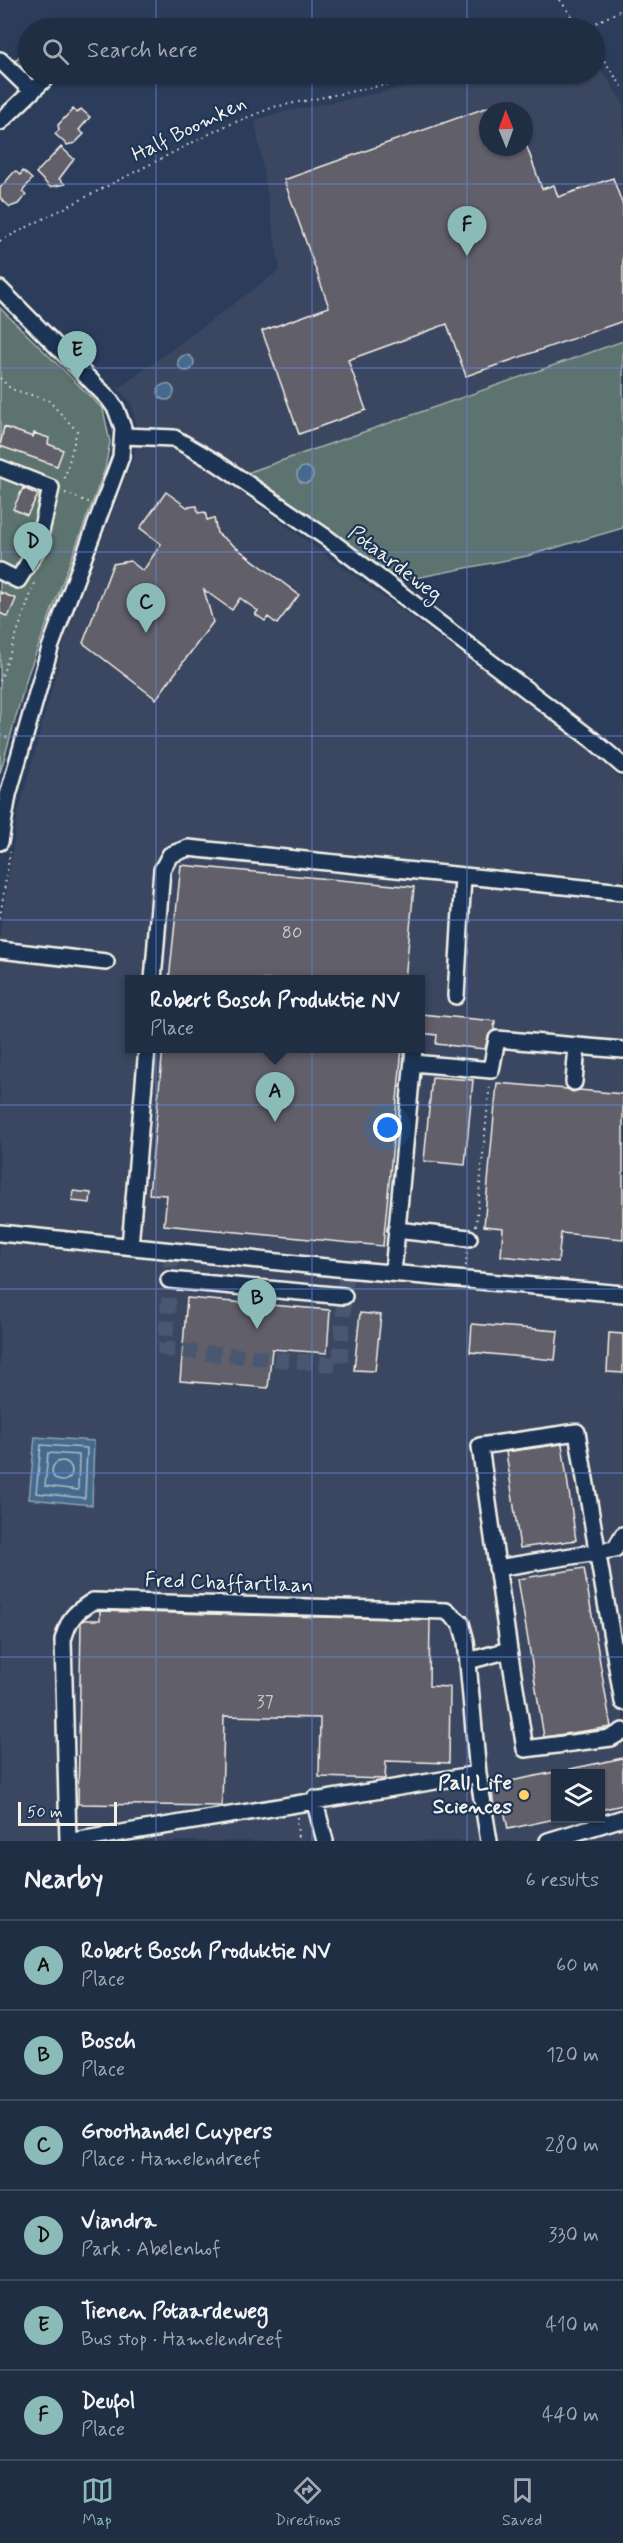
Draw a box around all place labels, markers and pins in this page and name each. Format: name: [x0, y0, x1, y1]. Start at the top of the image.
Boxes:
pin: F: [448, 206, 486, 256]
pin: E: [58, 332, 97, 381]
pin: D: [14, 522, 52, 572]
pin: C: [126, 584, 166, 633]
pin: A: [256, 1072, 294, 1122]
pin: B: [238, 1280, 276, 1329]
place label: Pall Life Sciences: [433, 1769, 513, 1821]
marker: Pall Life Sciences: [517, 1788, 531, 1802]

